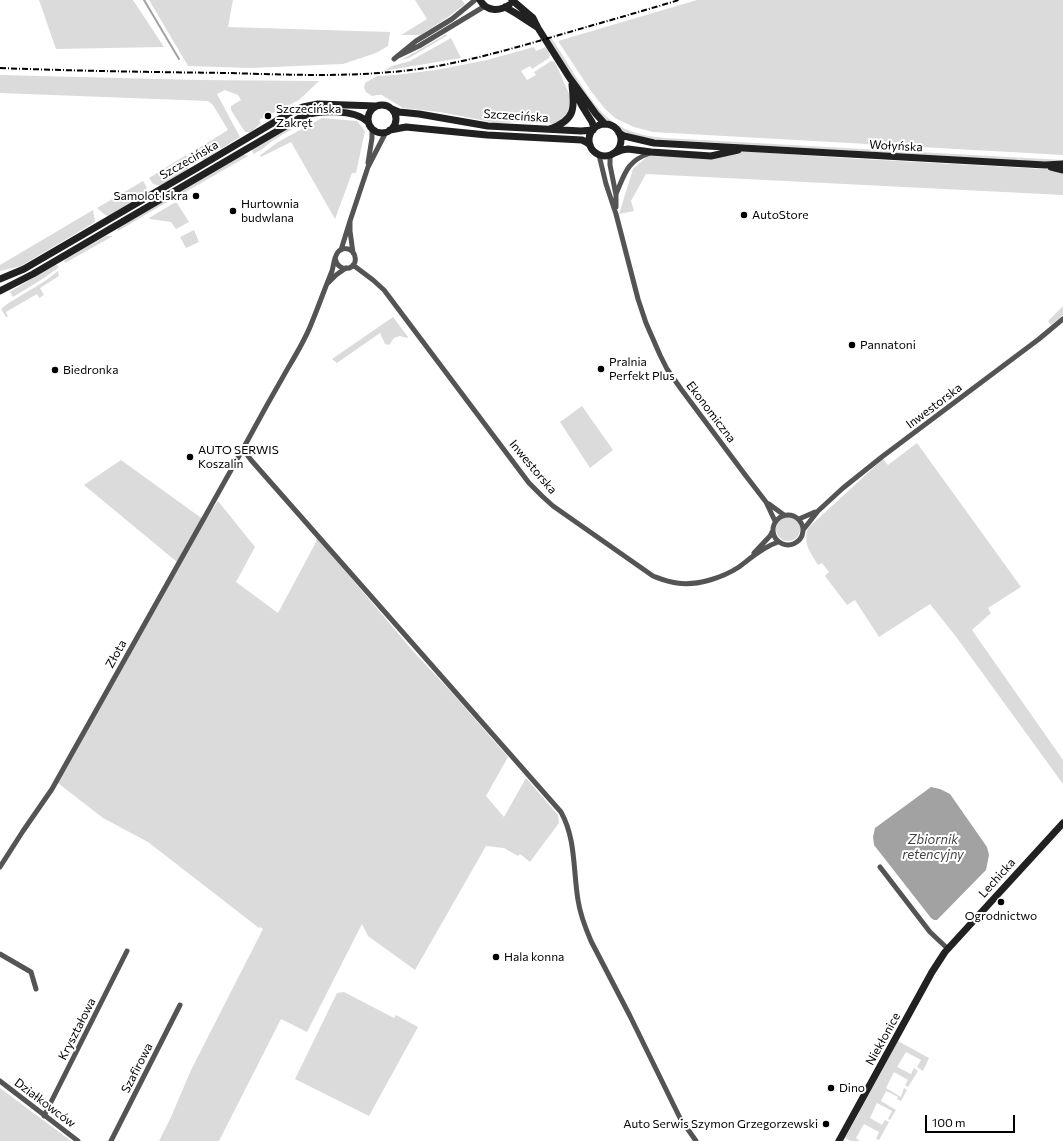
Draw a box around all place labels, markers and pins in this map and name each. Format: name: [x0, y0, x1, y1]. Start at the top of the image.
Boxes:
place label: Szczecińska Zakręt: [276, 102, 341, 130]
marker: Szczecińska Zakręt: [263, 111, 273, 121]
place label: Samolot Iskra: [113, 189, 188, 203]
marker: Samolot Iskra: [191, 191, 201, 201]
place label: Hurtownia budwlana: [241, 197, 299, 225]
marker: Hurtownia budwlana: [228, 206, 238, 216]
place label: AutoStore: [752, 208, 809, 222]
marker: AutoStore: [739, 210, 749, 220]
place label: Pannatoni: [860, 338, 916, 352]
marker: Pannatoni: [847, 340, 857, 350]
place label: Pralnia Perfekt Plus: [609, 355, 675, 383]
place label: Biedronka: [63, 363, 119, 377]
marker: Pralnia Perfekt Plus: [596, 364, 606, 374]
marker: Biedronka: [50, 365, 60, 375]
place label: AUTO SERWIS Koszalin: [198, 443, 279, 471]
marker: AUTO SERWIS Koszalin: [185, 452, 195, 462]
marker: Ogrodnictwo: [996, 897, 1006, 907]
place label: Ogrodnictwo: [965, 909, 1037, 923]
place label: Hala konna: [504, 950, 564, 964]
marker: Hala konna: [491, 952, 501, 962]
place label: Dino: [839, 1081, 865, 1095]
marker: Dino: [826, 1083, 836, 1093]
place label: Auto Serwis Szymon Grzegorzewski: [623, 1117, 818, 1131]
marker: Auto Serwis Szymon Grzegorzewski: [821, 1119, 831, 1129]

